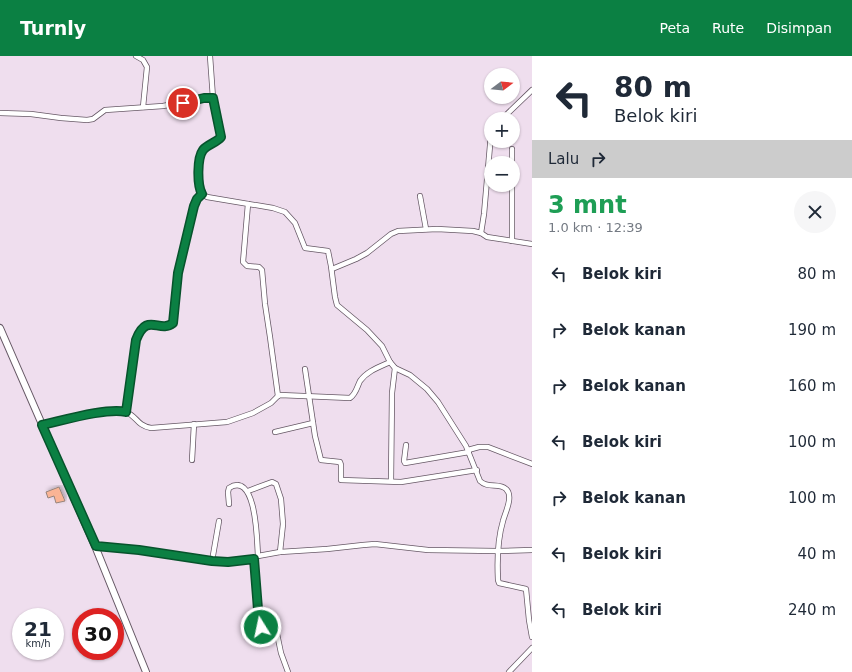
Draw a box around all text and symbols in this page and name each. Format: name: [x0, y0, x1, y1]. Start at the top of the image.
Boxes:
text: Turnly: [20, 17, 86, 39]
text: Peta: [659, 20, 690, 36]
text: Rute: [712, 20, 744, 36]
text: Disimpan: [766, 20, 832, 36]
north arrow: [484, 68, 520, 104]
map controls: [484, 68, 520, 192]
text: 80 m: [614, 71, 692, 104]
icon: left: [548, 72, 600, 124]
pin: [166, 86, 200, 120]
icon: arrive: [172, 92, 194, 114]
text: Belok kiri: [614, 105, 697, 126]
button: +: [484, 112, 520, 148]
icon: right: [587, 148, 609, 170]
text: Lalu: [548, 150, 579, 168]
button: −: [484, 156, 520, 192]
text: 3 mnt: [548, 191, 627, 219]
button: close: [794, 191, 836, 233]
text: 1.0 km · 12:39: [548, 220, 643, 235]
icon: left: [548, 263, 570, 285]
text: Belok kiri: [582, 265, 662, 283]
text: 80 m: [798, 265, 836, 283]
icon: right: [548, 319, 570, 341]
text: Belok kanan: [582, 321, 686, 339]
text: 190 m: [788, 321, 836, 339]
icon: right: [548, 375, 570, 397]
text: Belok kanan: [582, 377, 686, 395]
text: 160 m: [788, 377, 836, 395]
icon: left: [548, 431, 570, 453]
text: Belok kiri: [582, 433, 662, 451]
text: 100 m: [788, 433, 836, 451]
icon: right: [548, 487, 570, 509]
text: Belok kanan: [582, 489, 686, 507]
text: 100 m: [788, 489, 836, 507]
icon: left: [548, 543, 570, 565]
text: Belok kiri: [582, 545, 662, 563]
text: 40 m: [798, 545, 836, 563]
icon: left: [548, 599, 570, 621]
text: Belok kiri: [582, 601, 662, 619]
text: 240 m: [788, 601, 836, 619]
position arrow: [240, 606, 282, 648]
speed limit sign: 30: [72, 608, 124, 660]
text: 21: [24, 617, 52, 641]
text: km/h: [25, 638, 51, 649]

